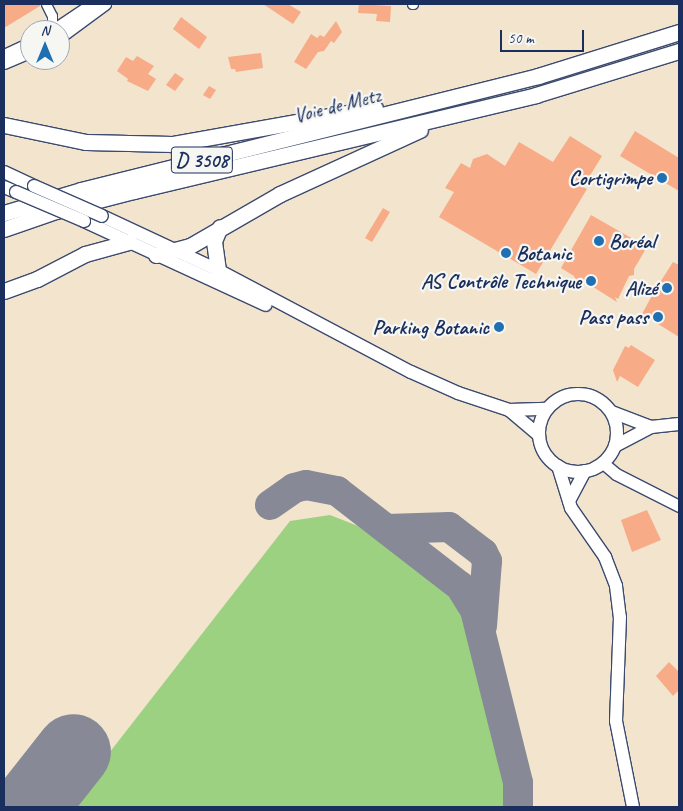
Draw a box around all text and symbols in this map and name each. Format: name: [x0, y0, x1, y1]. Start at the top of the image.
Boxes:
north arrow: [20, 20, 70, 70]
scale bar: [503, 20, 587, 52]
text: N: [41, 22, 49, 39]
text: 50 m: [508, 29, 534, 48]
street label: Voie de Metz: [291, 82, 383, 128]
road number: D 3508: [171, 142, 233, 178]
place label: Cortigrimpe: [569, 165, 652, 191]
marker: Cortigrimpe: [656, 172, 668, 184]
place label: Boréal: [609, 228, 655, 254]
marker: Boréal: [593, 235, 605, 247]
place label: Botanic: [516, 240, 572, 266]
marker: Botanic: [500, 247, 512, 259]
place label: AS Contrôle Technique: [422, 268, 581, 294]
marker: AS Contrôle Technique: [585, 275, 597, 287]
place label: Alizé: [625, 275, 657, 301]
marker: Alizé: [661, 282, 673, 294]
place label: Pass pass: [578, 304, 648, 330]
marker: Pass pass: [652, 311, 664, 323]
place label: Parking Botanic: [373, 314, 489, 340]
marker: Parking Botanic: [493, 321, 505, 333]

